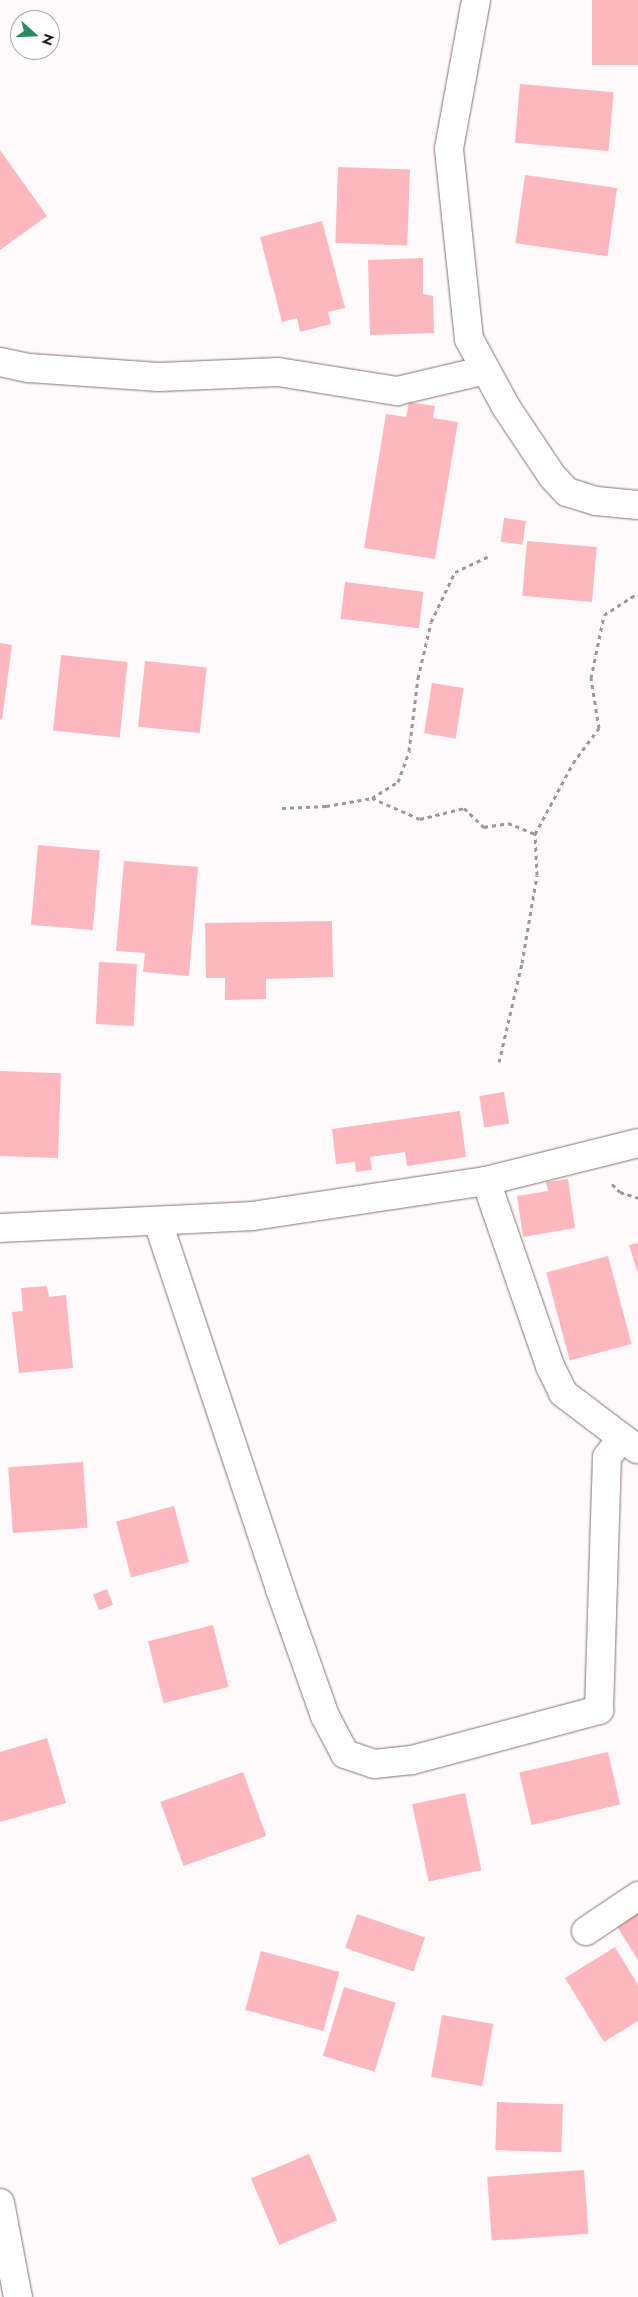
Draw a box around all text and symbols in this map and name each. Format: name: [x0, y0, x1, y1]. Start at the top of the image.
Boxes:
north arrow: [10, 10, 60, 60]
text: N: [37, 31, 59, 48]

